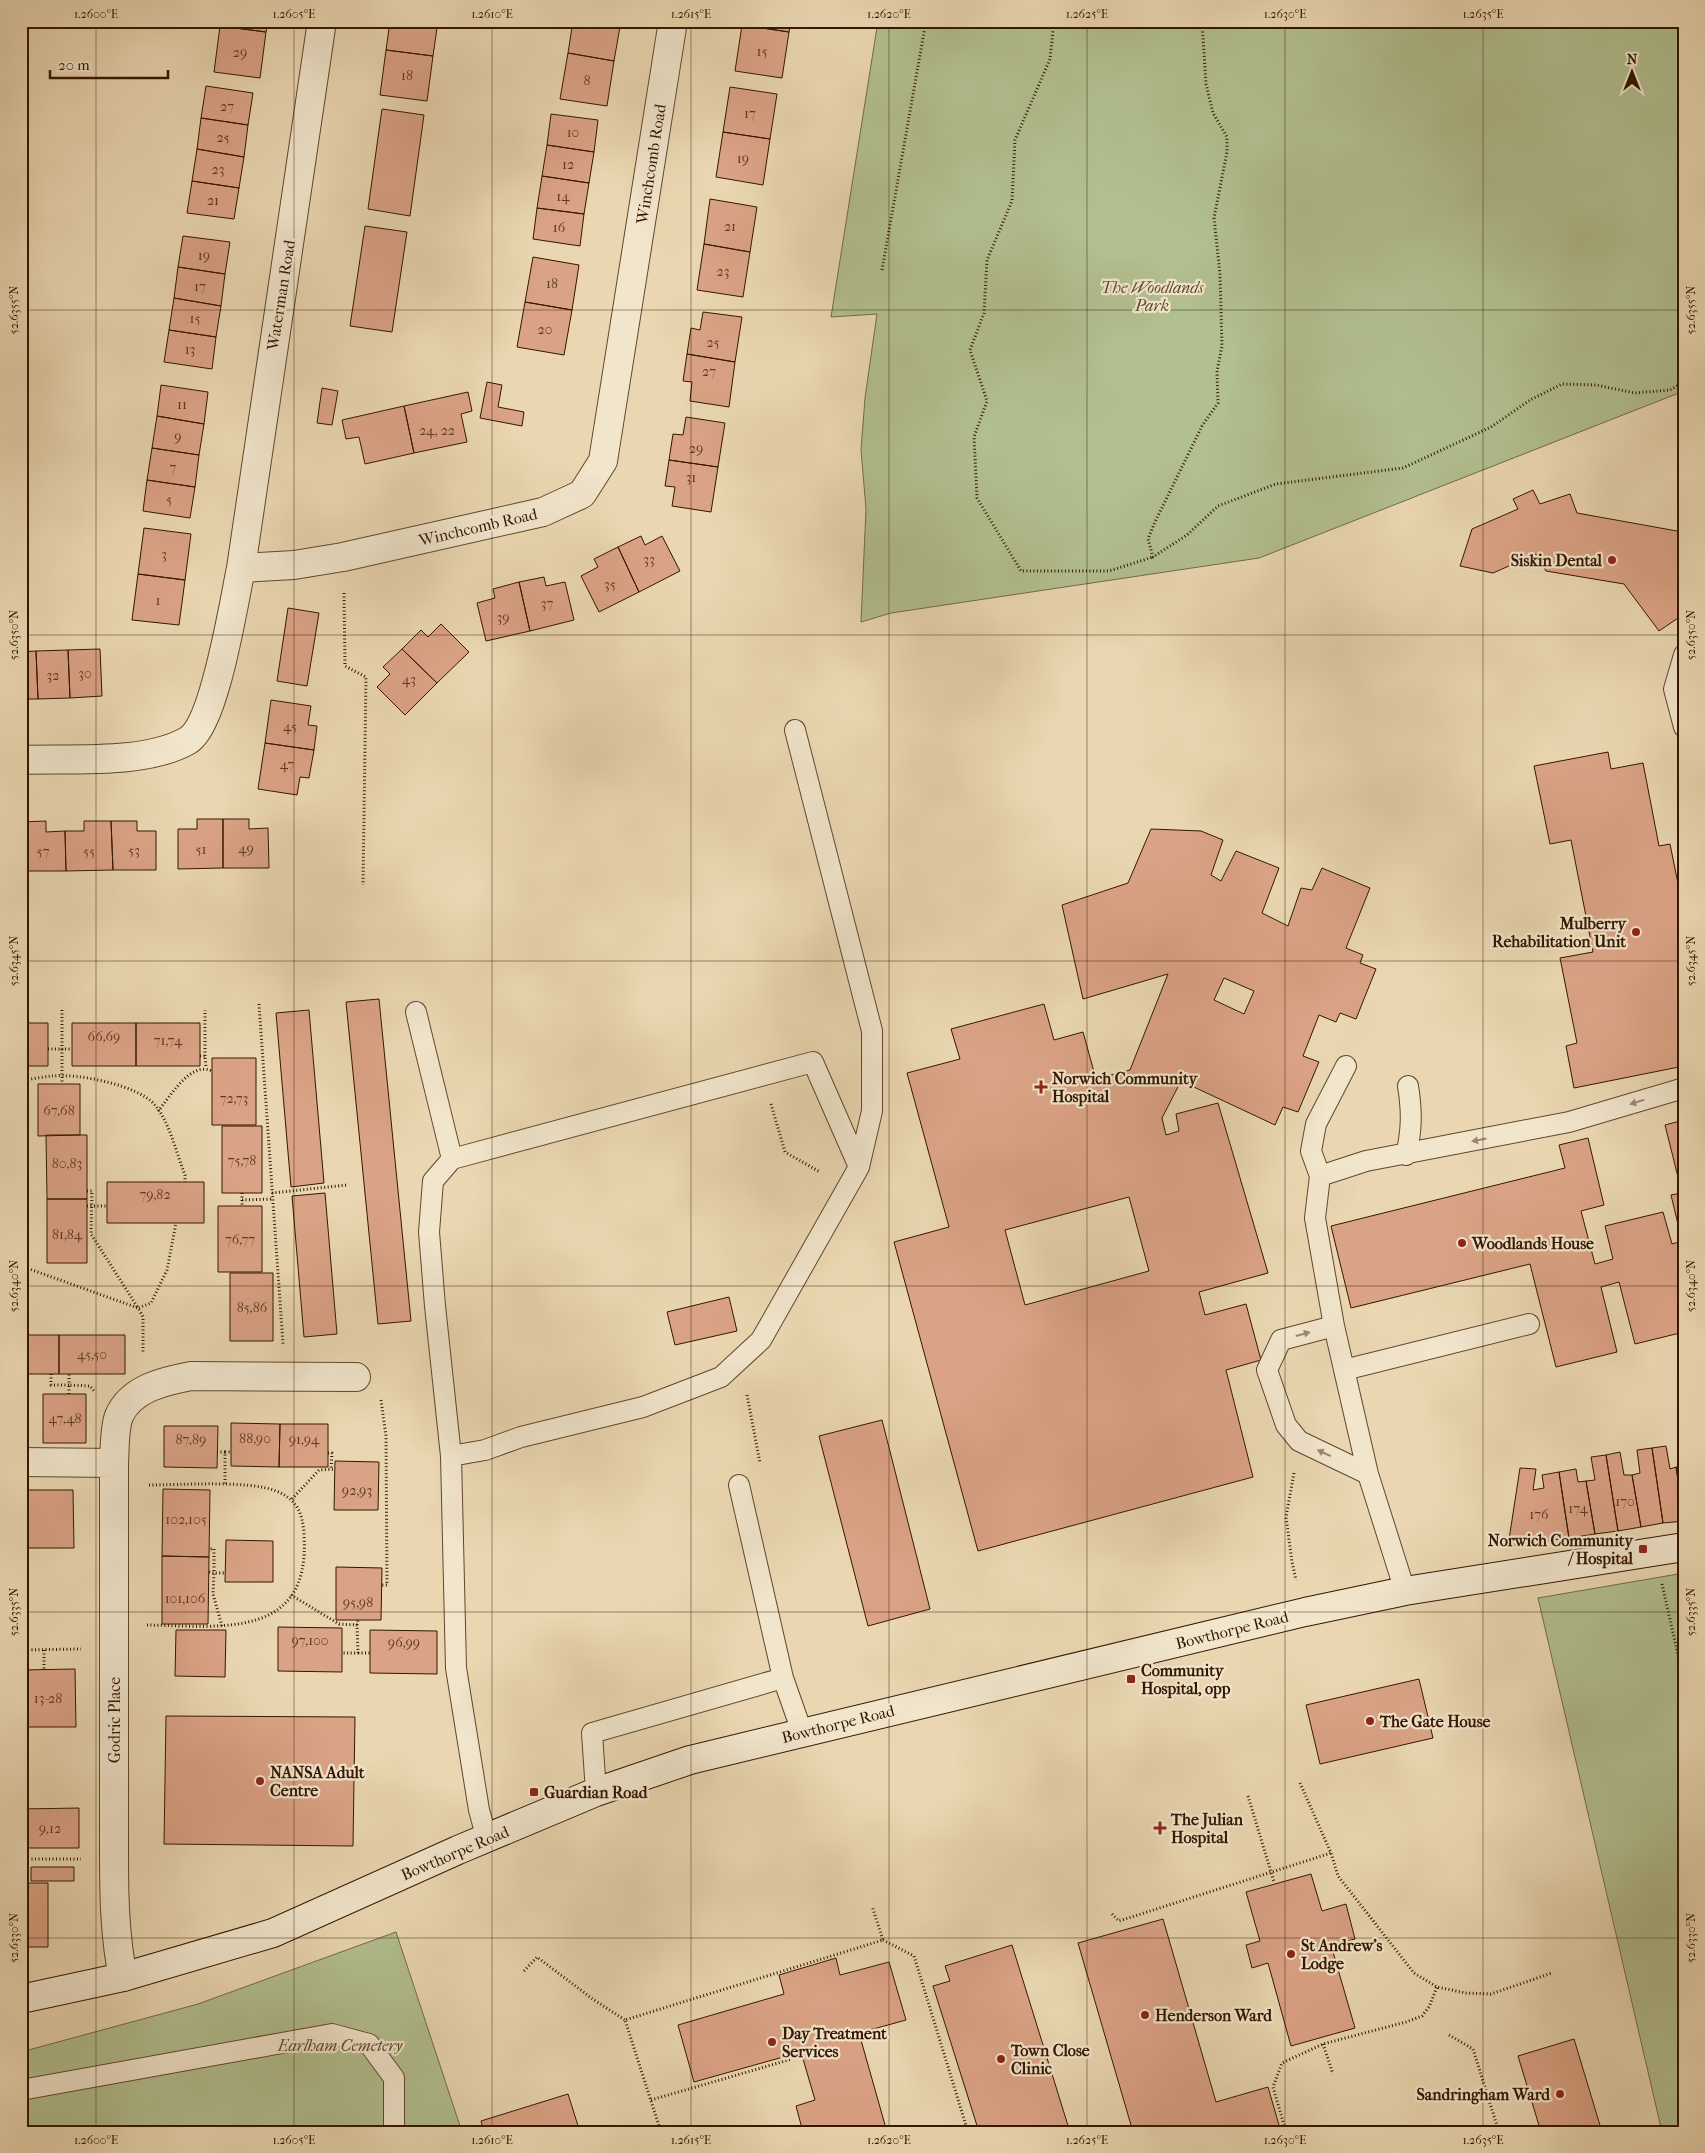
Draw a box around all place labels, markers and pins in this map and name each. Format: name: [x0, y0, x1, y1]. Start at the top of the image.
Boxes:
place label: Siskin Dental: [1511, 551, 1603, 570]
marker: Siskin Dental: [1606, 554, 1618, 566]
place label: Mulberry Rehabilitation Unit: [1492, 914, 1627, 951]
marker: Mulberry Rehabilitation Unit: [1630, 926, 1642, 938]
place label: Norwich Community Hospital: [1052, 1069, 1199, 1107]
marker: Norwich Community Hospital: [1034, 1080, 1048, 1094]
place label: Woodlands House: [1471, 1234, 1594, 1253]
marker: Woodlands House: [1456, 1237, 1468, 1249]
place label: Norwich Community / Hospital: [1488, 1531, 1634, 1569]
marker: Norwich Community / Hospital: [1637, 1543, 1649, 1555]
place label: Community Hospital, opp: [1141, 1661, 1231, 1699]
marker: Community Hospital, opp: [1125, 1673, 1137, 1685]
place label: The Gate House: [1379, 1712, 1491, 1731]
marker: The Gate House: [1364, 1715, 1376, 1727]
place label: NANSA Adult Centre: [270, 1763, 365, 1800]
marker: NANSA Adult Centre: [254, 1775, 266, 1787]
place label: Guardian Road: [544, 1783, 649, 1802]
marker: Guardian Road: [528, 1786, 540, 1798]
place label: The Julian Hospital: [1170, 1810, 1244, 1848]
marker: The Julian Hospital: [1153, 1821, 1167, 1835]
place label: St Andrew's Lodge: [1301, 1936, 1383, 1974]
marker: St Andrew's Lodge: [1285, 1948, 1297, 1960]
place label: Henderson Ward: [1155, 2006, 1273, 2025]
marker: Henderson Ward: [1139, 2009, 1151, 2021]
place label: Day Treatment Services: [782, 2024, 887, 2061]
marker: Day Treatment Services: [766, 2036, 778, 2048]
place label: Town Close Clinic: [1010, 2041, 1090, 2078]
marker: Town Close Clinic: [995, 2053, 1007, 2065]
place label: Sandringham Ward: [1417, 2085, 1551, 2105]
marker: Sandringham Ward: [1554, 2088, 1566, 2100]

